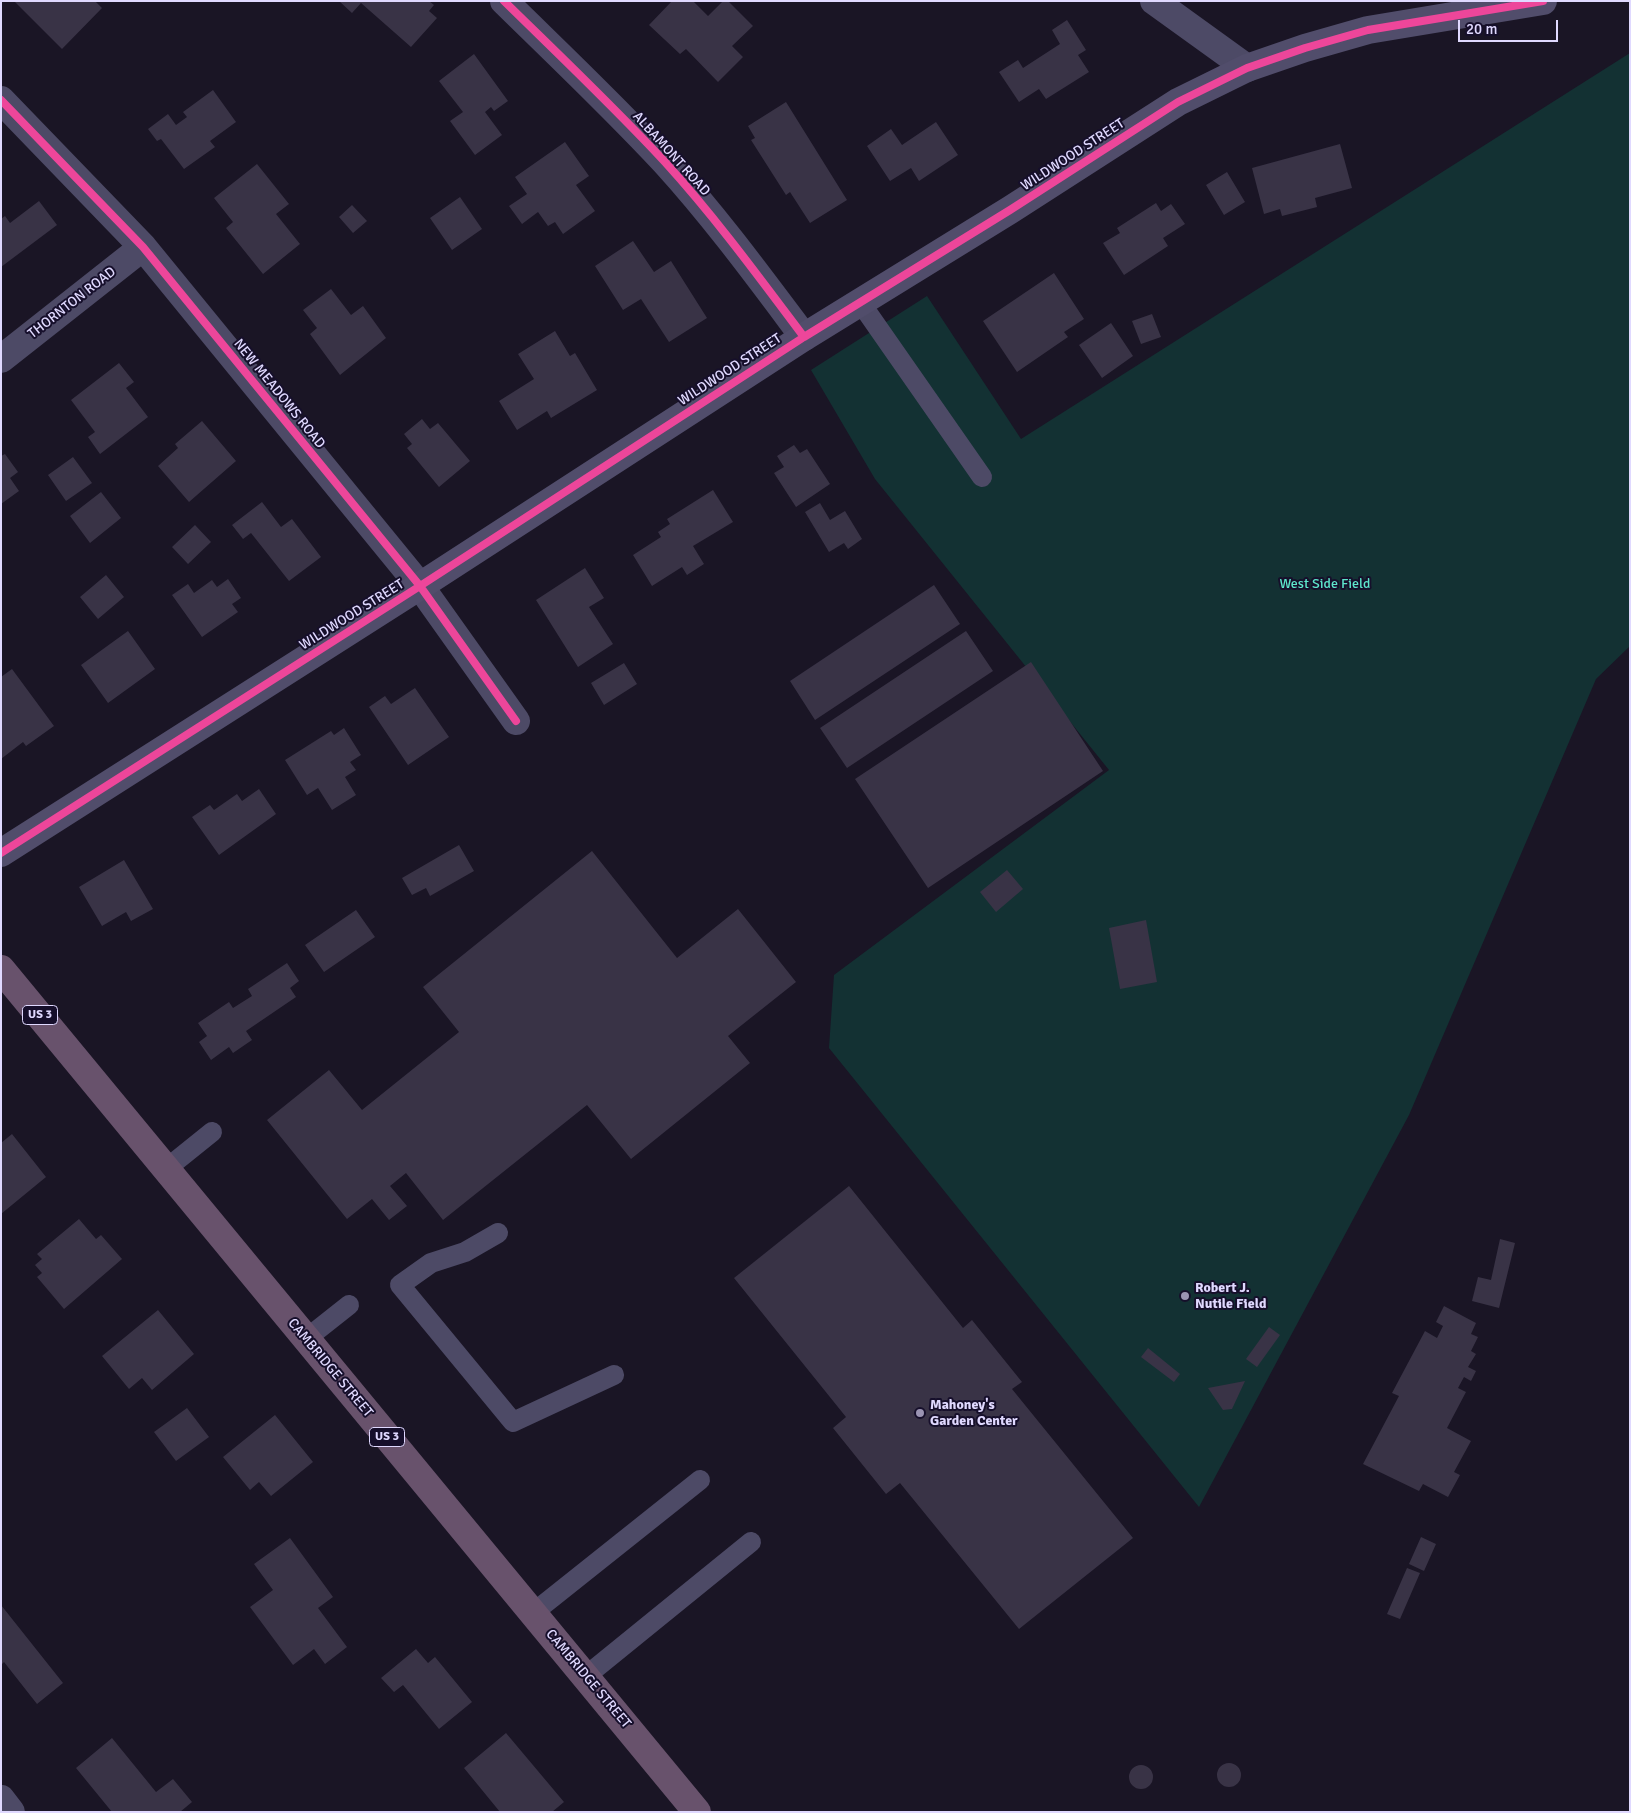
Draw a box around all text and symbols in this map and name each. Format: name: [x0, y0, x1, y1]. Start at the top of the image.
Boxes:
scale bar: [1461, 10, 1561, 42]
text: 20 m: [1466, 20, 1497, 38]
street label: ALBAMONT ROAD: [629, 108, 713, 200]
street label: WILDWOOD STREET: [1018, 115, 1128, 195]
street label: THORNTON ROAD: [25, 264, 119, 342]
street label: WILDWOOD STREET: [675, 330, 785, 410]
street label: NEW MEADOWS ROAD: [230, 336, 328, 452]
street label: WILDWOOD STREET: [297, 576, 407, 654]
park label: West Side Field: [1279, 576, 1371, 592]
road number: US 3: [22, 1006, 58, 1024]
place label: Robert J. Nutile Field: [1195, 1280, 1267, 1312]
marker: Robert J. Nutile Field: [1179, 1290, 1191, 1302]
street label: CAMBRIDGE STREET: [284, 1315, 376, 1421]
place label: Mahoney's Garden Center: [930, 1397, 1018, 1430]
marker: Mahoney's Garden Center: [914, 1407, 926, 1419]
road number: US 3: [370, 1428, 404, 1446]
street label: CAMBRIDGE STREET: [542, 1626, 634, 1732]

